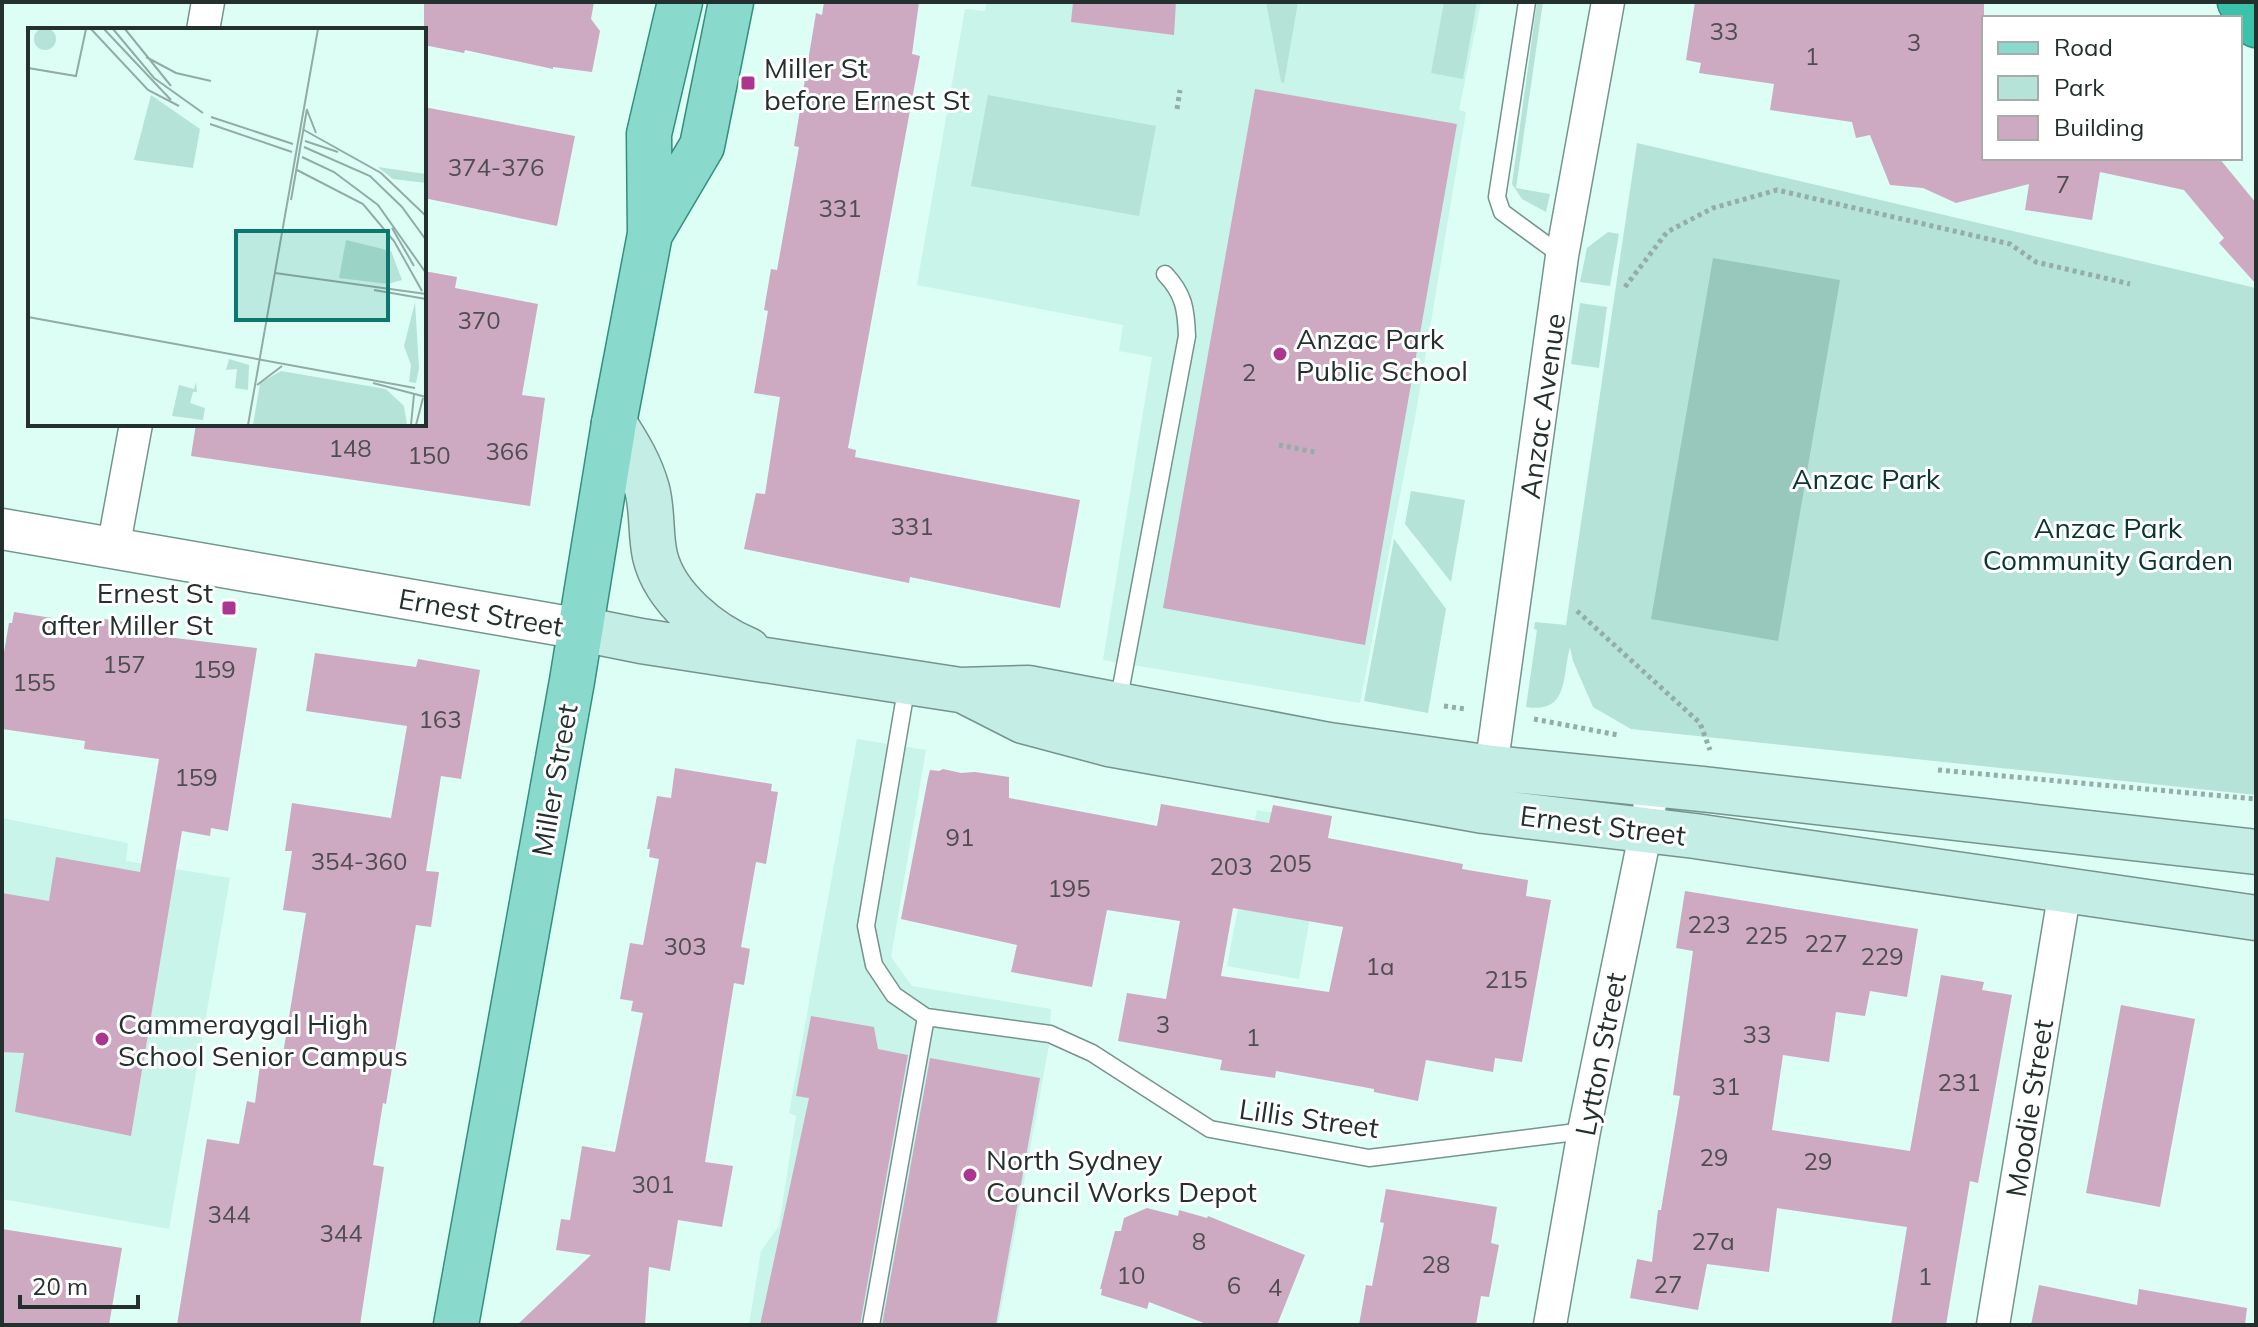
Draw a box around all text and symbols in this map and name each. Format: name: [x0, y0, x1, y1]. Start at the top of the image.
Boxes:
house number: 33: [1710, 16, 1738, 46]
legend: [1982, 16, 2242, 160]
house number: 3: [1907, 27, 1921, 57]
inset map: [28, 28, 426, 426]
text: Road: [2054, 32, 2113, 62]
house number: 1: [1805, 41, 1819, 71]
place label: Miller St before Ernest St: [764, 50, 970, 117]
text: Park: [2054, 72, 2105, 102]
marker: Miller St before Ernest St: [739, 74, 757, 92]
text: Building: [2054, 112, 2144, 142]
house number: 374-376: [448, 152, 544, 182]
house number: 7: [2056, 169, 2070, 199]
house number: 331: [818, 193, 862, 223]
house number: 370: [457, 305, 501, 335]
street label: Anzac Avenue: [1512, 311, 1572, 501]
place label: Anzac Park Public School: [1296, 321, 1468, 388]
marker: Anzac Park Public School: [1271, 345, 1289, 363]
house number: 2: [1242, 357, 1256, 387]
house number: 148: [328, 433, 372, 463]
house number: 366: [485, 436, 529, 466]
house number: 150: [407, 440, 451, 470]
park label: Anzac Park: [1792, 461, 1941, 496]
park label: Anzac Park Community Garden: [1983, 510, 2233, 577]
house number: 331: [890, 511, 934, 541]
place label: Ernest St after Miller St: [41, 575, 213, 642]
street label: Ernest Street: [396, 580, 566, 644]
marker: Ernest St after Miller St: [220, 599, 238, 617]
house number: 157: [102, 649, 146, 679]
house number: 159: [192, 654, 236, 684]
house number: 155: [12, 667, 56, 697]
street label: Miller Street: [523, 701, 585, 859]
house number: 163: [418, 704, 462, 734]
house number: 159: [174, 762, 218, 792]
street label: Ernest Street: [1518, 797, 1688, 853]
house number: 91: [946, 822, 974, 852]
house number: 354-360: [311, 846, 407, 876]
house number: 205: [1268, 848, 1312, 878]
house number: 203: [1209, 851, 1253, 881]
house number: 195: [1047, 873, 1091, 903]
house number: 223: [1687, 909, 1731, 939]
house number: 225: [1744, 920, 1788, 950]
house number: 227: [1804, 928, 1848, 958]
house number: 303: [663, 931, 707, 961]
house number: 229: [1860, 941, 1904, 971]
house number: 1a: [1366, 951, 1394, 981]
house number: 215: [1484, 964, 1528, 994]
street label: Lytton Street: [1567, 969, 1633, 1139]
place label: Cammeraygal High School Senior Campus: [118, 1006, 408, 1073]
house number: 3: [1156, 1009, 1170, 1039]
street label: Moodie Street: [1998, 1016, 2060, 1199]
house number: 33: [1743, 1019, 1771, 1049]
house number: 1: [1246, 1022, 1260, 1052]
marker: Cammeraygal High School Senior Campus: [93, 1030, 111, 1048]
house number: 231: [1937, 1067, 1981, 1097]
house number: 31: [1712, 1071, 1740, 1101]
street label: Lillis Street: [1237, 1091, 1381, 1145]
place label: North Sydney Council Works Depot: [986, 1142, 1257, 1209]
house number: 29: [1700, 1142, 1728, 1172]
house number: 29: [1804, 1146, 1832, 1176]
marker: North Sydney Council Works Depot: [961, 1166, 979, 1184]
house number: 301: [631, 1169, 675, 1199]
house number: 344: [207, 1199, 251, 1229]
house number: 344: [319, 1218, 363, 1248]
house number: 8: [1192, 1226, 1206, 1256]
house number: 27a: [1691, 1226, 1735, 1256]
house number: 28: [1422, 1249, 1450, 1279]
scale bar: [20, 1259, 138, 1309]
house number: 10: [1117, 1260, 1145, 1290]
house number: 1: [1918, 1261, 1932, 1291]
house number: 27: [1654, 1269, 1682, 1299]
house number: 6: [1227, 1270, 1241, 1300]
text: 20 m: [32, 1271, 88, 1301]
house number: 4: [1268, 1272, 1282, 1302]

